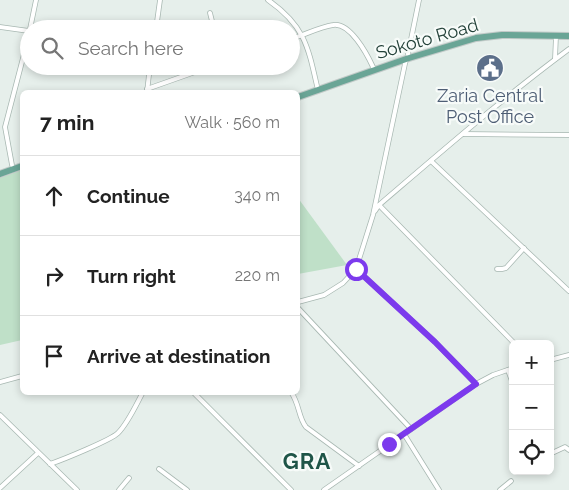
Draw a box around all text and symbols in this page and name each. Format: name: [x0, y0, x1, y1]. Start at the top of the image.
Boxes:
street label: Sokoto Road: [373, 14, 481, 63]
search box: [20, 20, 300, 75]
icon: search: [38, 34, 66, 62]
text: Search here: [78, 37, 184, 59]
public building icon: Zaria Central Post Office: [475, 53, 505, 83]
place label: Zaria Central Post Office: [437, 85, 543, 127]
text: 7 min: [40, 110, 94, 135]
text: Walk · 560 m: [184, 113, 280, 132]
icon: ahead: [40, 182, 68, 210]
text: Continue: [87, 185, 170, 207]
text: 340 m: [234, 186, 280, 205]
route start: [345, 258, 368, 281]
icon: right: [40, 262, 68, 290]
text: Turn right: [87, 265, 176, 287]
text: 220 m: [235, 266, 280, 285]
map controls: [509, 340, 554, 475]
button: +: [509, 340, 554, 385]
icon: arrive: [40, 342, 68, 370]
text: Arrive at destination: [87, 345, 271, 367]
button: −: [509, 385, 554, 430]
button: locate: [509, 430, 554, 475]
route end: [378, 433, 401, 456]
district label: GRA: [283, 448, 331, 474]

